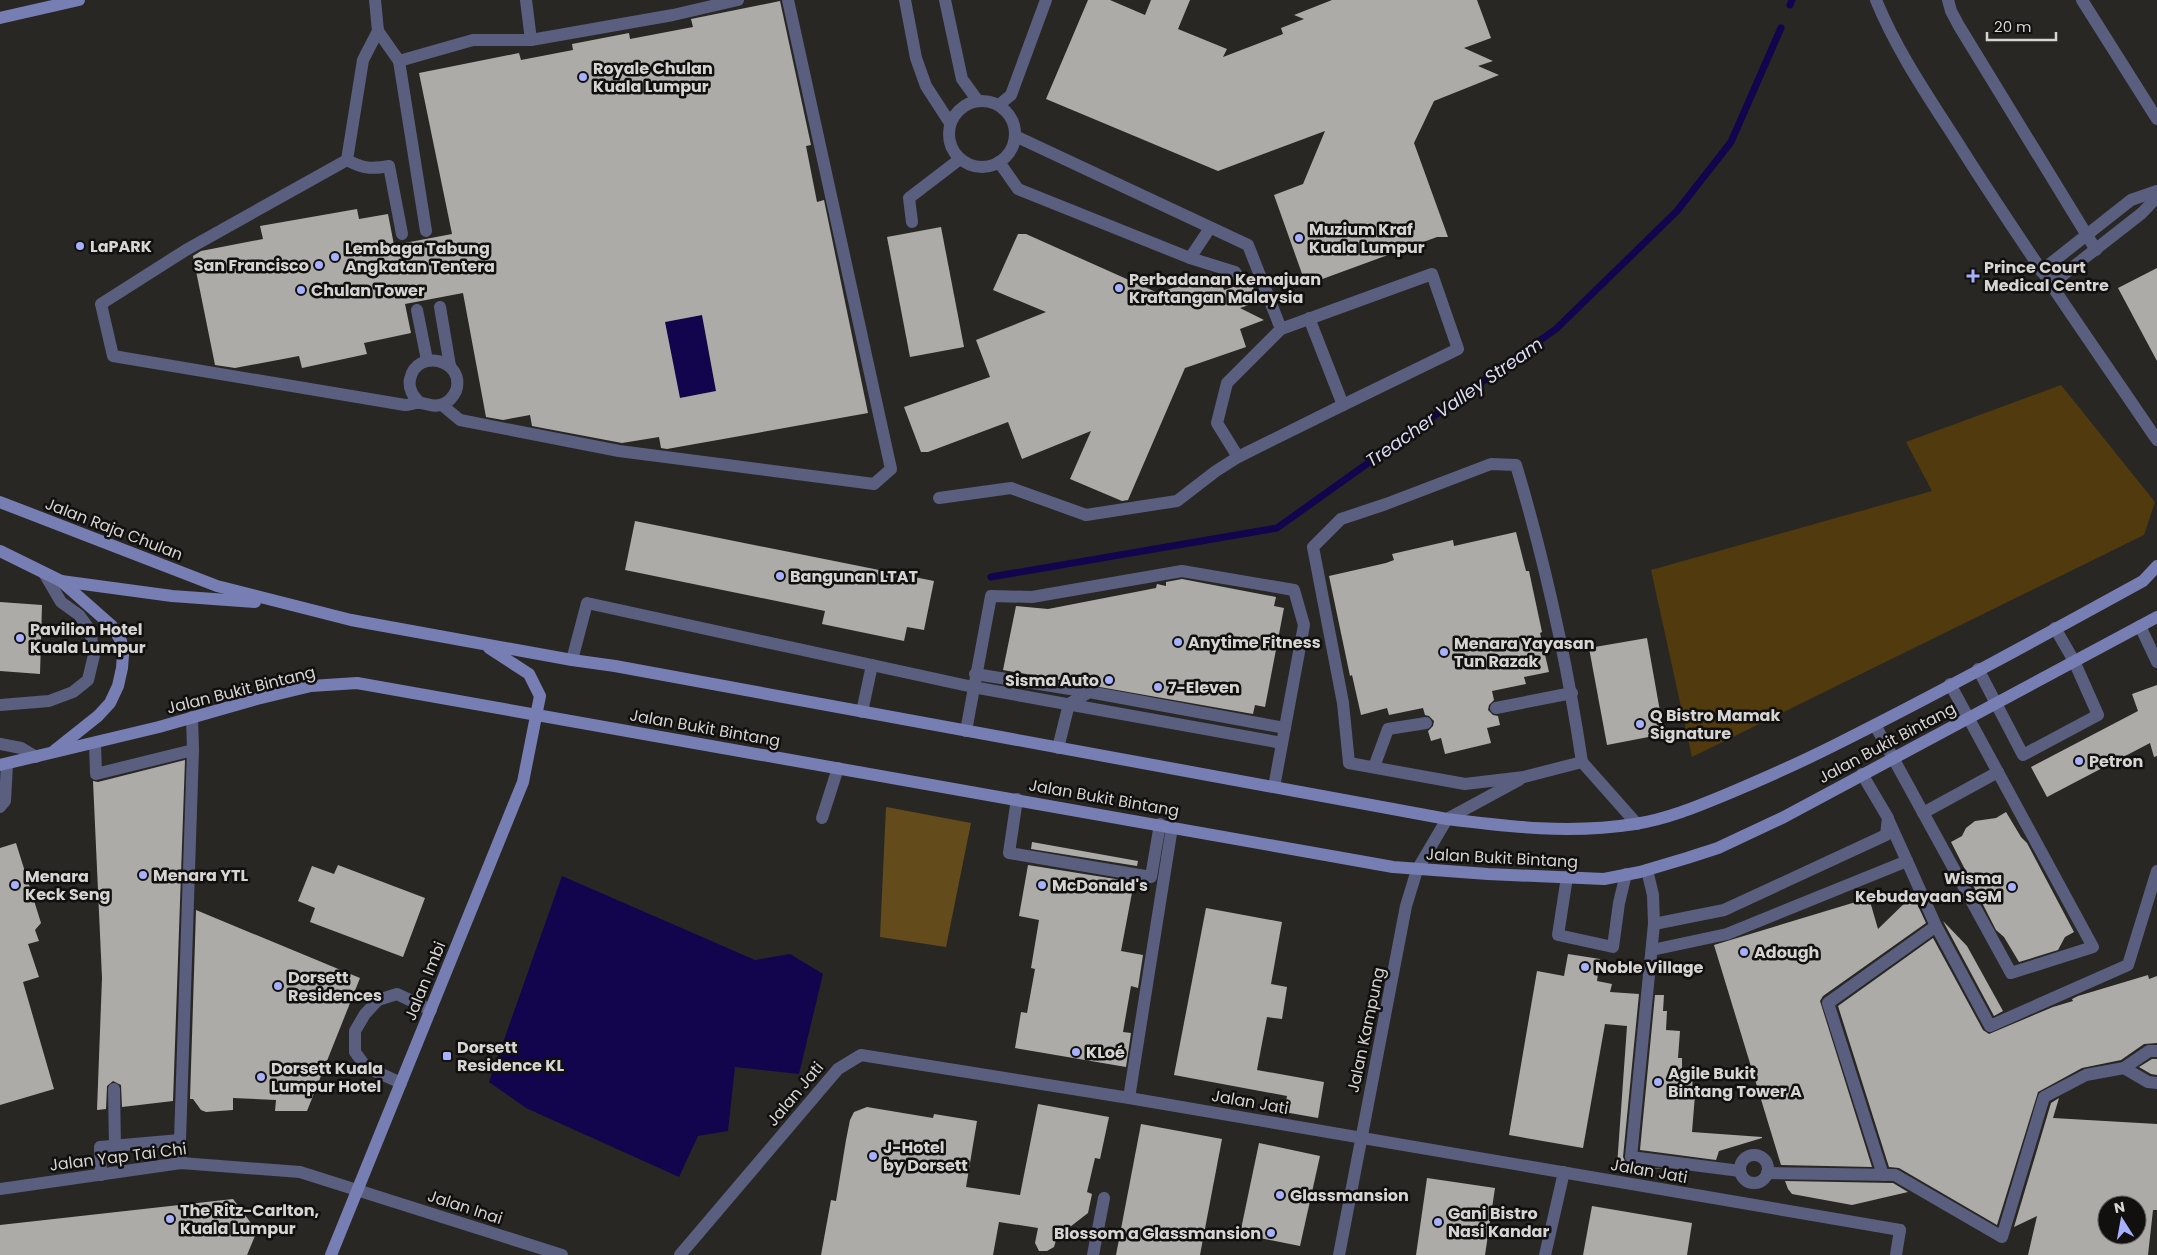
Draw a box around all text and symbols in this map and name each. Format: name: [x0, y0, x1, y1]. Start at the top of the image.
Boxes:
scale bar: [1987, 10, 2056, 42]
text: 20 m: [1994, 16, 2032, 37]
place label: Royale Chulan Kuala Lumpur: [593, 57, 713, 98]
marker: Royale Chulan Kuala Lumpur: [577, 71, 589, 83]
place label: Muzium Kraf Kuala Lumpur: [1309, 218, 1425, 259]
marker: Muzium Kraf Kuala Lumpur: [1293, 232, 1305, 244]
place label: LaPARK: [90, 235, 152, 258]
place label: Lembaga Tabung Angkatan Tentera: [345, 237, 495, 278]
marker: LaPARK: [74, 240, 86, 252]
marker: Lembaga Tabung Angkatan Tentera: [329, 251, 341, 263]
place label: San Francisco: [194, 254, 309, 277]
place label: Prince Court Medical Centre: [1984, 256, 2109, 297]
marker: San Francisco: [313, 259, 325, 271]
place label: Perbadanan Kemajuan Kraftangan Malaysia: [1129, 268, 1321, 309]
marker: Prince Court Medical Centre: [1966, 269, 1980, 283]
place label: Chulan Tower: [311, 279, 425, 302]
marker: Perbadanan Kemajuan Kraftangan Malaysia: [1113, 282, 1125, 294]
marker: Chulan Tower: [295, 284, 307, 296]
water label: Treacher Valley Stream: [1360, 331, 1548, 473]
street label: Jalan Raja Chulan: [42, 492, 186, 566]
place label: Bangunan LTAT: [790, 565, 919, 588]
marker: Bangunan LTAT: [774, 570, 786, 582]
place label: Pavilion Hotel Kuala Lumpur: [30, 618, 146, 659]
place label: Anytime Fitness: [1188, 631, 1321, 654]
marker: Pavilion Hotel Kuala Lumpur: [14, 632, 26, 644]
place label: Menara Yayasan Tun Razak: [1454, 632, 1594, 673]
marker: Anytime Fitness: [1172, 636, 1184, 648]
marker: Menara Yayasan Tun Razak: [1438, 646, 1450, 658]
street label: Jalan Bukit Bintang: [164, 660, 318, 720]
place label: Sisma Auto: [1005, 669, 1099, 692]
marker: Sisma Auto: [1103, 674, 1115, 686]
place label: 7-Eleven: [1168, 676, 1240, 699]
marker: 7-Eleven: [1152, 681, 1164, 693]
street label: Jalan Bukit Bintang: [1814, 697, 1960, 789]
street label: Jalan Bukit Bintang: [628, 703, 782, 753]
place label: Q Bistro Mamak Signature: [1650, 704, 1780, 745]
marker: Q Bistro Mamak Signature: [1634, 718, 1646, 730]
place label: Petron: [2089, 750, 2143, 773]
marker: Petron: [2073, 755, 2085, 767]
street label: Jalan Bukit Bintang: [1027, 773, 1181, 823]
street label: Jalan Bukit Bintang: [1425, 843, 1579, 873]
place label: Menara YTL: [153, 864, 248, 887]
place label: Menara Keck Seng: [25, 865, 110, 906]
place label: Wisma Kebudayaan SGM: [1855, 867, 2002, 908]
marker: Menara YTL: [137, 869, 149, 881]
place label: McDonald's: [1052, 874, 1148, 897]
marker: Menara Keck Seng: [9, 879, 21, 891]
marker: McDonald's: [1036, 879, 1048, 891]
marker: Wisma Kebudayaan SGM: [2006, 881, 2018, 893]
street label: Jalan Imbi: [399, 938, 451, 1024]
place label: Adough: [1754, 941, 1819, 964]
marker: Adough: [1738, 946, 1750, 958]
place label: Noble Village: [1595, 956, 1704, 979]
marker: Noble Village: [1579, 961, 1591, 973]
street label: Jalan Kampung: [1341, 965, 1391, 1095]
place label: Dorsett Residences: [288, 966, 382, 1007]
marker: Dorsett Residences: [272, 980, 284, 992]
place label: Dorsett Residence KL: [457, 1036, 565, 1077]
place label: KLoé: [1086, 1041, 1125, 1064]
marker: KLoé: [1070, 1046, 1082, 1058]
marker: Dorsett Residence KL: [441, 1050, 453, 1062]
place label: Dorsett Kuala Lumpur Hotel: [271, 1057, 383, 1098]
street label: Jalan Jati: [761, 1057, 829, 1131]
place label: Agile Bukit Bintang Tower A: [1668, 1062, 1802, 1103]
marker: Dorsett Kuala Lumpur Hotel: [255, 1071, 267, 1083]
marker: Agile Bukit Bintang Tower A: [1652, 1076, 1664, 1088]
street label: Jalan Jati: [1210, 1084, 1290, 1120]
place label: J-Hotel by Dorsett: [883, 1136, 968, 1177]
street label: Jalan Yap Tai Chi: [48, 1137, 188, 1177]
marker: J-Hotel by Dorsett: [867, 1150, 879, 1162]
street label: Jalan Jati: [1609, 1153, 1689, 1189]
street label: Jalan Inai: [425, 1184, 505, 1230]
place label: Glassmansion: [1290, 1184, 1409, 1207]
marker: Glassmansion: [1274, 1189, 1286, 1201]
north arrow: [2097, 1195, 2147, 1245]
text: N: [2112, 1196, 2127, 1218]
place label: The Ritz-Carlton, Kuala Lumpur: [180, 1199, 319, 1240]
place label: Gani Bistro Nasi Kandar: [1448, 1202, 1549, 1243]
marker: The Ritz-Carlton, Kuala Lumpur: [164, 1213, 176, 1225]
marker: Gani Bistro Nasi Kandar: [1432, 1216, 1444, 1228]
place label: Blossom a Glassmansion: [1054, 1222, 1261, 1245]
marker: Blossom a Glassmansion: [1265, 1227, 1277, 1239]

